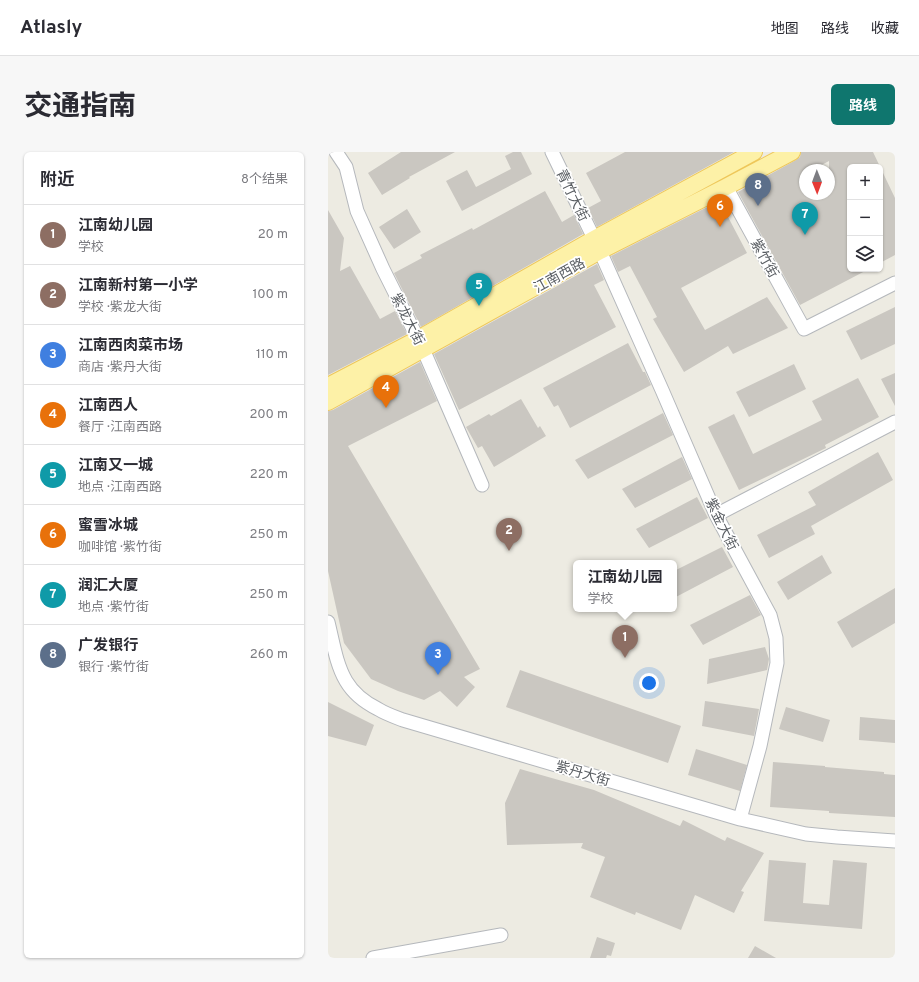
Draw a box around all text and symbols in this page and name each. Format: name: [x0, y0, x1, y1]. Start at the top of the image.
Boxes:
text: Atlasly: [20, 16, 82, 40]
text: 地图: [771, 21, 799, 38]
text: 路线: [821, 21, 849, 38]
text: 收藏: [871, 21, 899, 38]
button: 路线: [831, 84, 895, 125]
text: 交通指南: [24, 90, 136, 126]
north arrow: [799, 164, 835, 200]
map controls: [847, 164, 883, 272]
button: +: [847, 164, 883, 200]
street label: 青竹大街: [552, 167, 592, 225]
text: 附近: [40, 170, 74, 192]
text: 8个结果: [241, 172, 288, 188]
pin: 8: [745, 173, 771, 206]
pin: 6: [707, 194, 733, 227]
button: −: [847, 200, 883, 236]
pin: 7: [792, 202, 818, 235]
text: 江南幼儿园: [78, 217, 153, 236]
text: 1: [50, 227, 56, 243]
text: 20 m: [258, 227, 288, 243]
street label: 紫竹街: [746, 236, 781, 281]
button: layers: [847, 236, 883, 272]
text: 学校: [78, 240, 104, 256]
street label: 江南西路: [531, 255, 588, 297]
pin: 5: [466, 273, 492, 306]
text: 江南新村第一小学: [78, 277, 198, 296]
text: 2: [49, 287, 57, 303]
text: 100 m: [252, 287, 288, 303]
street label: 紫龙大街: [386, 290, 428, 348]
text: 学校 · 紫龙大街: [78, 300, 162, 316]
text: 江南西肉菜市场: [78, 337, 183, 356]
text: 3: [49, 347, 57, 363]
text: 110 m: [256, 347, 288, 363]
text: 商店 · 紫丹大街: [78, 360, 162, 376]
pin: 4: [373, 375, 399, 408]
text: 江南西人: [78, 397, 138, 416]
text: 4: [49, 407, 57, 423]
text: 200 m: [249, 407, 288, 423]
text: 餐厅 · 江南西路: [78, 420, 162, 436]
text: 江南又一城: [78, 457, 153, 476]
text: 5: [49, 467, 57, 483]
text: 220 m: [250, 467, 288, 483]
text: 地点 · 江南西路: [78, 480, 162, 496]
street label: 紫金大街: [701, 496, 741, 554]
text: 蜜雪冰城: [78, 517, 138, 536]
pin: 2: [496, 518, 522, 551]
text: 6: [49, 527, 57, 543]
text: 250 m: [250, 527, 288, 543]
text: 咖啡馆 · 紫竹街: [78, 540, 162, 556]
popup: [573, 560, 677, 612]
text: 江南幼儿园: [587, 569, 663, 588]
text: 润汇大厦: [78, 577, 138, 596]
text: 7: [50, 587, 56, 603]
text: 250 m: [250, 587, 288, 603]
text: 学校: [587, 592, 614, 608]
text: 地点 · 紫竹街: [78, 600, 149, 616]
pin: 1: [612, 625, 638, 658]
text: 广发银行: [78, 637, 138, 656]
pin: 3: [425, 642, 451, 675]
text: 8: [49, 647, 57, 663]
text: 260 m: [250, 647, 288, 663]
text: 银行 · 紫竹街: [78, 660, 149, 676]
your location: [639, 673, 659, 693]
street label: 紫丹大街: [553, 759, 612, 790]

